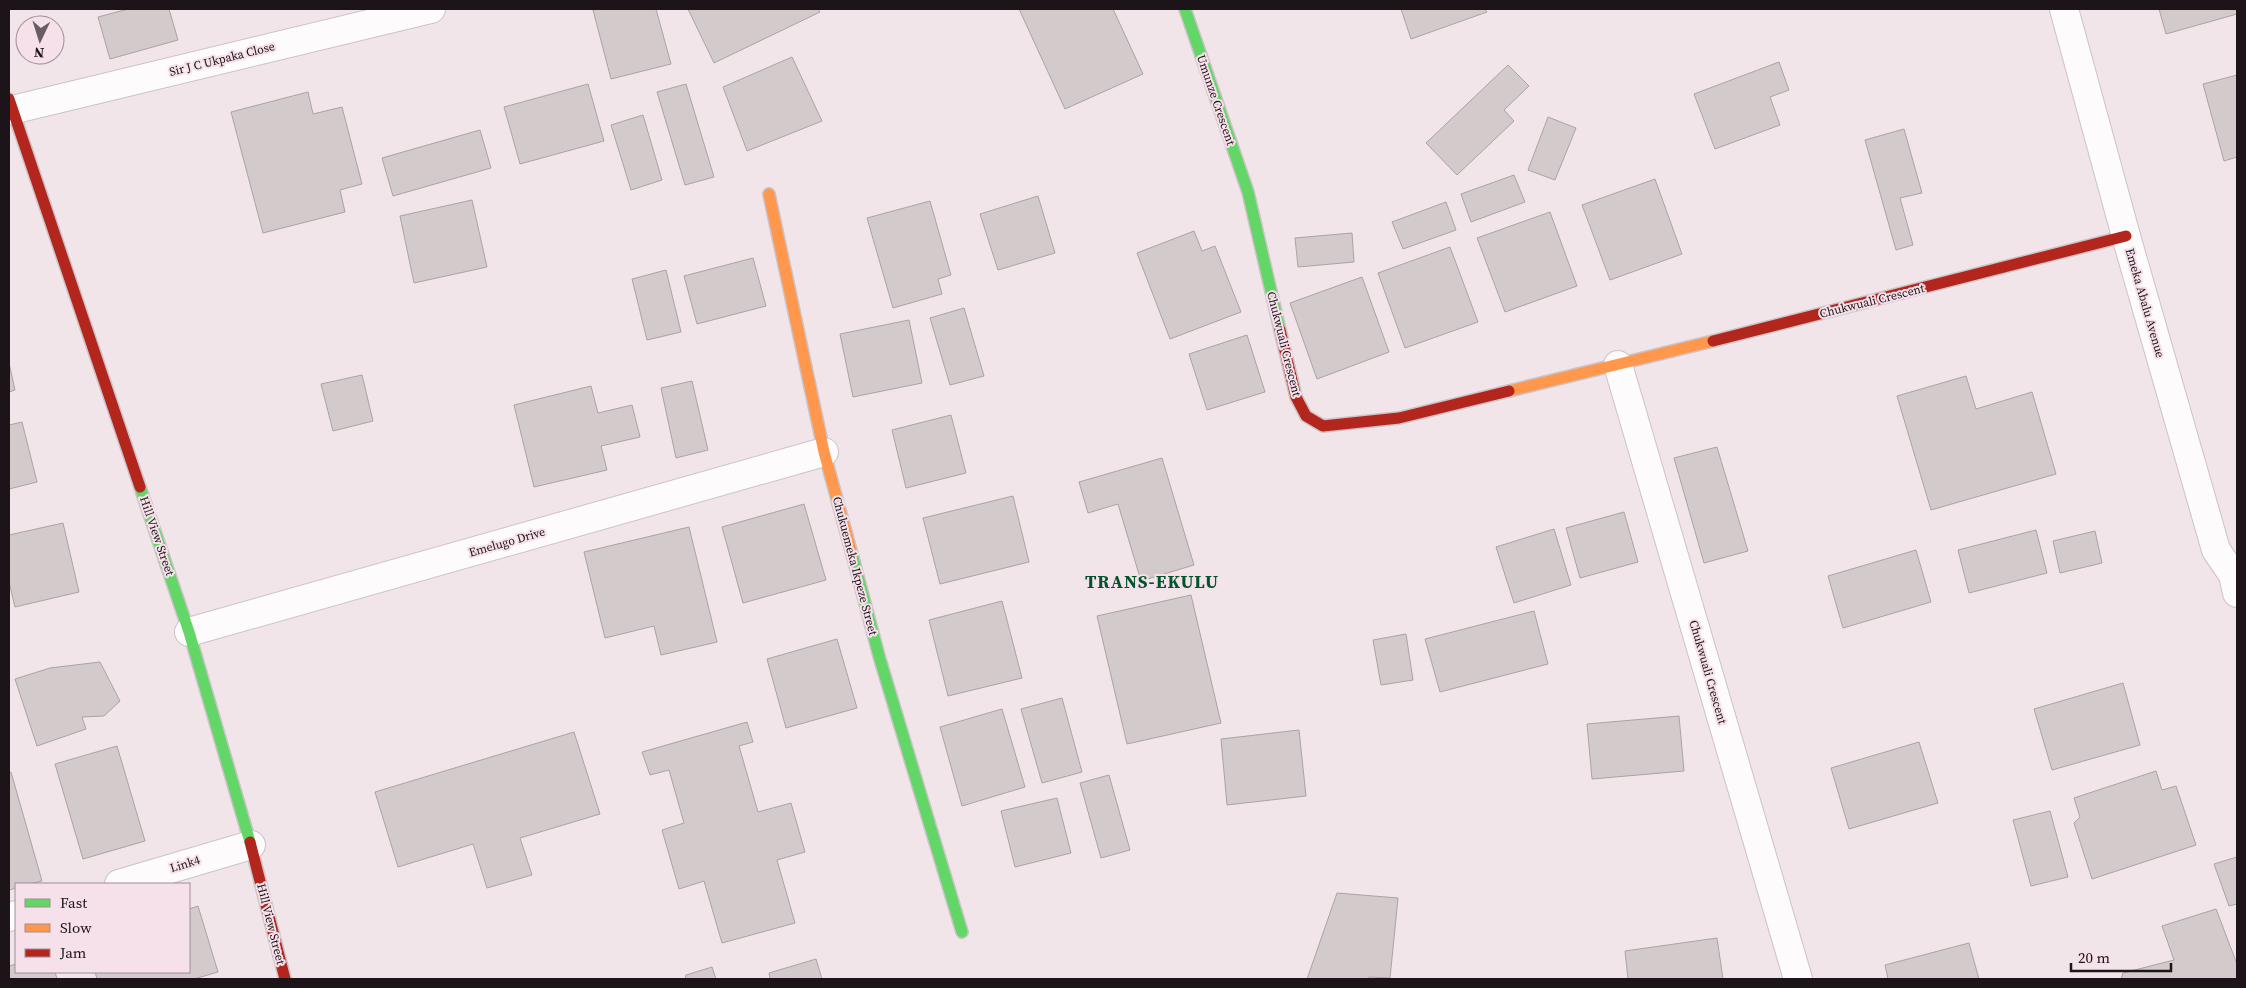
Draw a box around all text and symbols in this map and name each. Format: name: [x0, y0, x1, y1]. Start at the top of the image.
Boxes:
north arrow: [15, 15, 65, 65]
street label: Sir J C Ukpaka Close: [168, 38, 276, 80]
text: N: [33, 43, 45, 63]
street label: Umunze Crescent: [1193, 53, 1239, 147]
street label: Emeka Abalu Avenue: [2122, 246, 2168, 360]
street label: Chukwuali Crescent: [1818, 280, 1926, 322]
street label: Chukwuali Crescent: [1263, 290, 1305, 398]
street label: Hill View Street: [136, 494, 178, 578]
street label: Chukuemeka Ikpeze Street: [829, 495, 881, 637]
street label: Emelugo Drive: [467, 523, 547, 561]
district label: TRANS-EKULU: [1085, 569, 1219, 594]
street label: Chukwuali Crescent: [1686, 618, 1731, 726]
street label: Link4: [168, 852, 202, 876]
street label: Hill View Street: [253, 882, 289, 966]
legend: [15, 883, 190, 973]
text: Fast: [60, 892, 87, 913]
text: Slow: [60, 917, 92, 938]
scale bar: [2071, 940, 2171, 972]
text: Jam: [59, 942, 87, 963]
text: 20 m: [2078, 947, 2110, 968]

